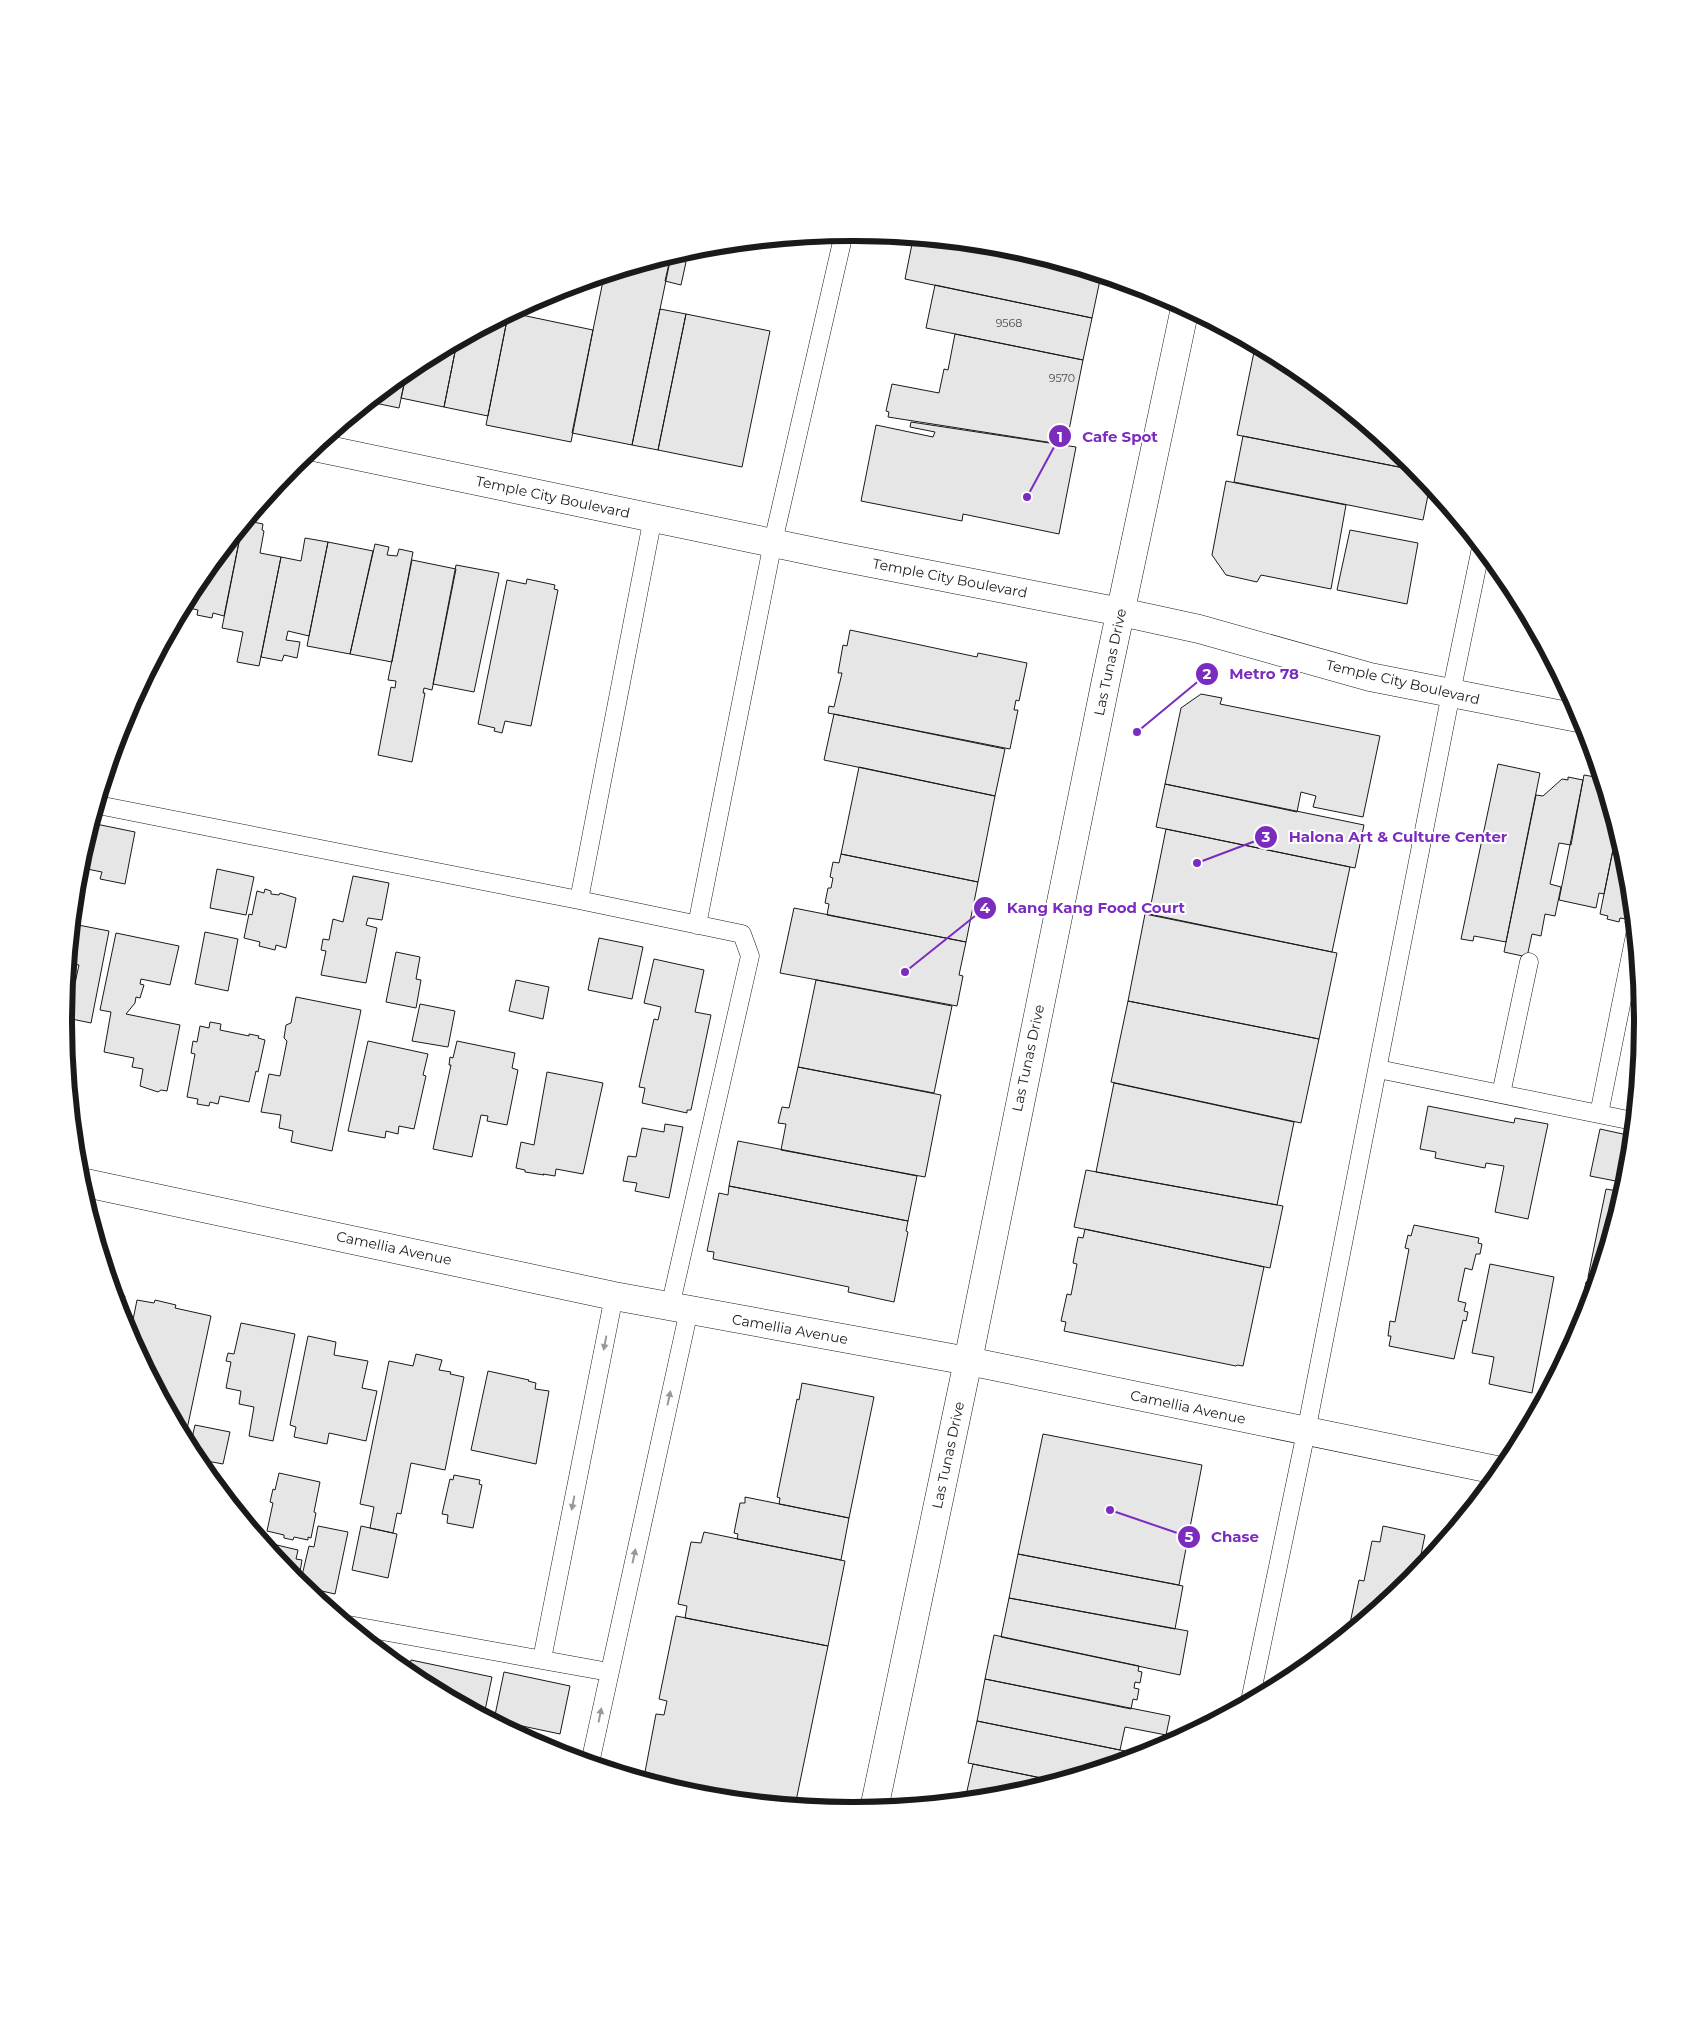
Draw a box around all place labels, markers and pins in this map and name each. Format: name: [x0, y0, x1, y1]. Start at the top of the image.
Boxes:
callout: Cafe Spot: [1047, 421, 1168, 451]
callout: Metro 78: [1194, 659, 1309, 689]
callout: Halona Art & Culture Center: [1254, 822, 1518, 852]
callout: Kang Kang Food Court: [972, 893, 1195, 923]
callout: Chase: [1176, 1522, 1269, 1552]

